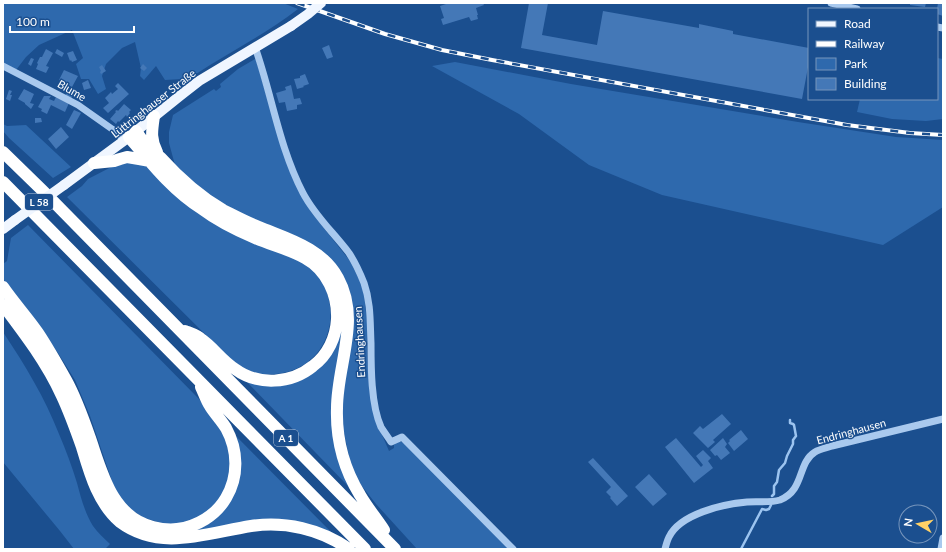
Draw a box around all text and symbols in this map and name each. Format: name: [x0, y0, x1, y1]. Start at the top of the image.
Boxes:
scale bar: [10, 8, 134, 34]
legend: [808, 8, 938, 100]
text: 100 m: [16, 14, 50, 29]
text: Road: [844, 16, 871, 31]
text: Railway: [844, 36, 885, 51]
text: Park: [844, 56, 868, 71]
street label: Lüttringhauser Straße: [108, 66, 198, 140]
text: Building: [844, 76, 887, 91]
street label: Blume: [56, 77, 89, 103]
road number: L 58: [25, 194, 53, 210]
street label: Endringhausen: [351, 306, 367, 378]
street label: Endringhausen: [815, 415, 887, 447]
road number: A 1: [274, 430, 298, 446]
north arrow: [898, 504, 938, 544]
text: N: [901, 517, 915, 528]

